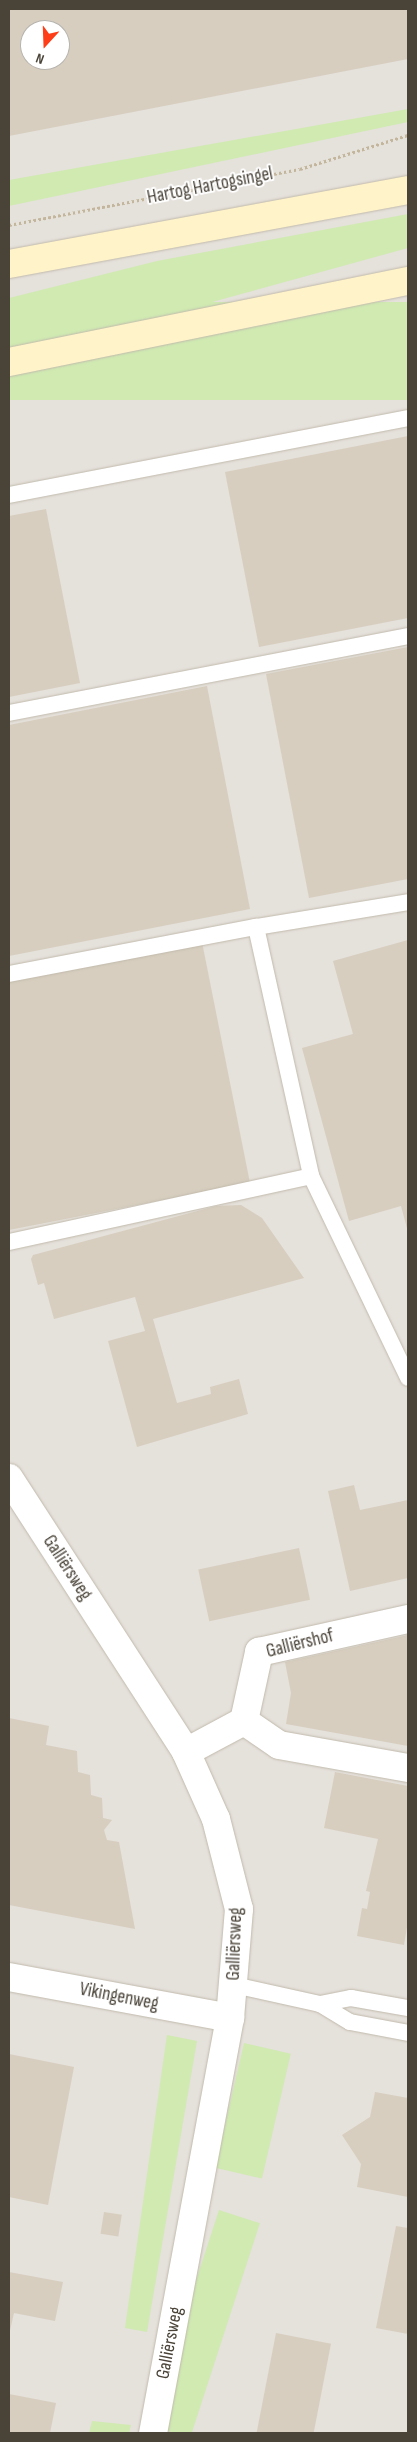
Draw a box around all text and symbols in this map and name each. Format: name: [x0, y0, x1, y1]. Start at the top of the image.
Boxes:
north arrow: [20, 20, 70, 70]
text: N: [34, 49, 46, 68]
street label: Hartog Hartogsingel: [145, 163, 275, 209]
street label: Galliërsweg: [38, 1531, 96, 1605]
street label: Galliërshof: [264, 1625, 336, 1663]
street label: Galliërsweg: [222, 1907, 248, 1981]
street label: Vikingenweg: [78, 1978, 160, 2016]
street label: Galliërsweg: [152, 2305, 188, 2381]

